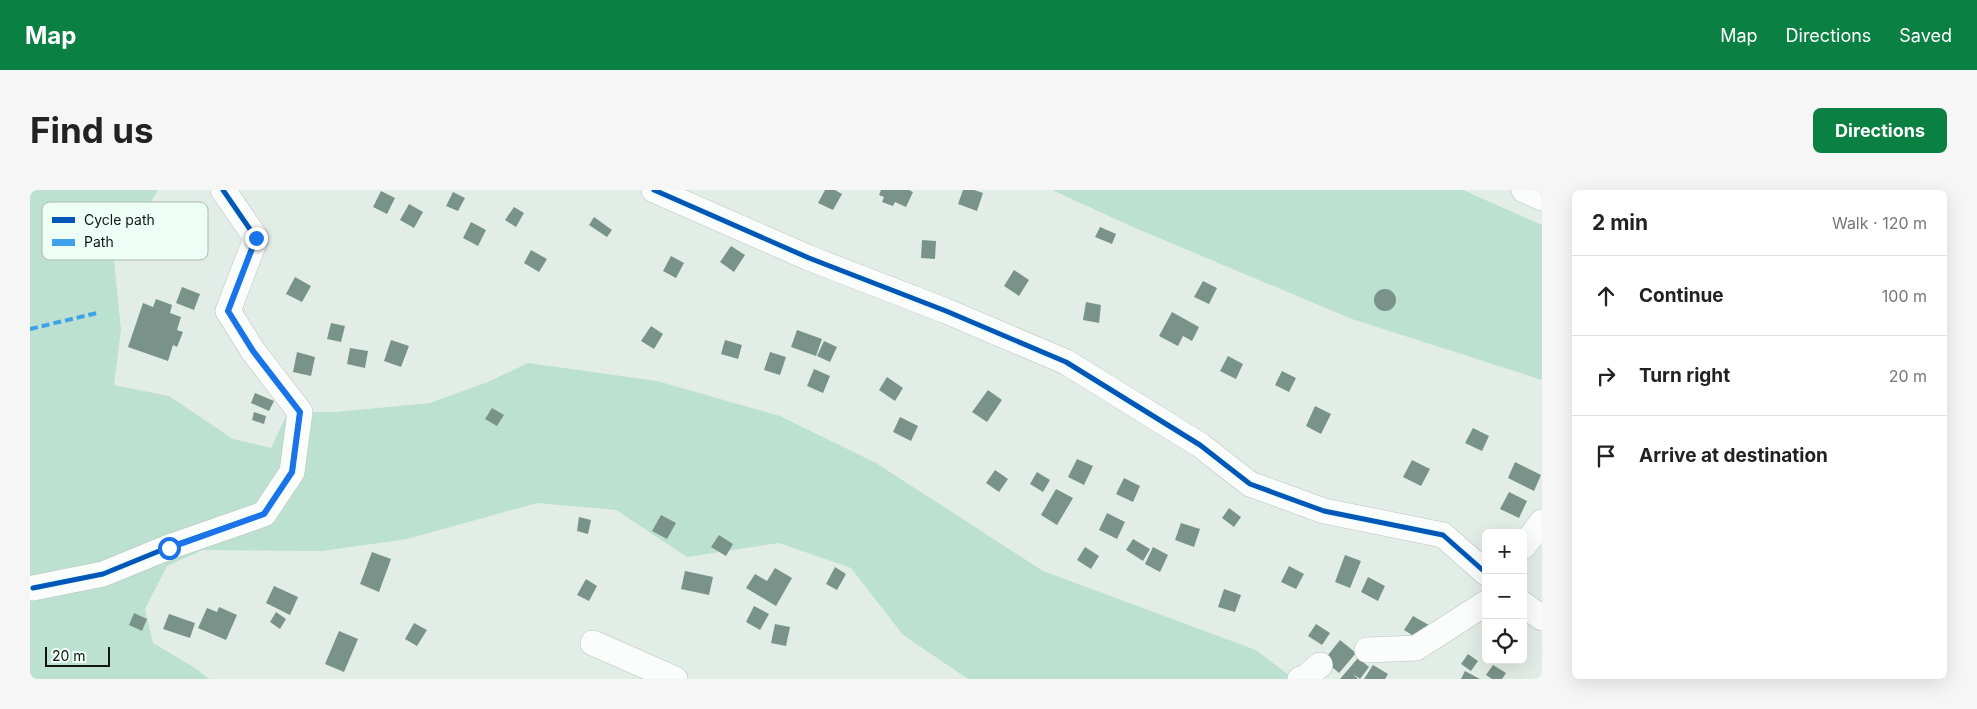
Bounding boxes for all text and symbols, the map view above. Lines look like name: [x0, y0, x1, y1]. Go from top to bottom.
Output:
text: Map: [25, 21, 76, 50]
text: Map: [1720, 25, 1758, 46]
text: Directions: [1786, 25, 1871, 46]
text: Saved: [1899, 25, 1952, 46]
button: Directions: [1813, 108, 1947, 153]
text: Find us: [30, 109, 154, 151]
legend: [42, 202, 208, 260]
text: 2 min: [1592, 210, 1648, 235]
text: Cycle path: [84, 211, 155, 228]
text: Walk · 120 m: [1832, 213, 1927, 233]
route end: [245, 227, 268, 250]
text: Path: [84, 233, 114, 250]
icon: ahead: [1592, 282, 1620, 310]
text: Continue: [1639, 284, 1724, 307]
text: 100 m: [1882, 286, 1927, 306]
icon: right: [1592, 362, 1620, 390]
text: Turn right: [1639, 364, 1730, 387]
text: 20 m: [1889, 366, 1927, 386]
icon: arrive: [1592, 442, 1620, 470]
text: Arrive at destination: [1639, 444, 1828, 467]
map controls: [1482, 529, 1527, 664]
button: +: [1482, 529, 1527, 574]
route start: [158, 537, 181, 560]
button: −: [1482, 574, 1527, 619]
button: locate: [1482, 619, 1527, 664]
scale bar: [45, 644, 110, 667]
text: 20 m: [52, 647, 86, 664]

